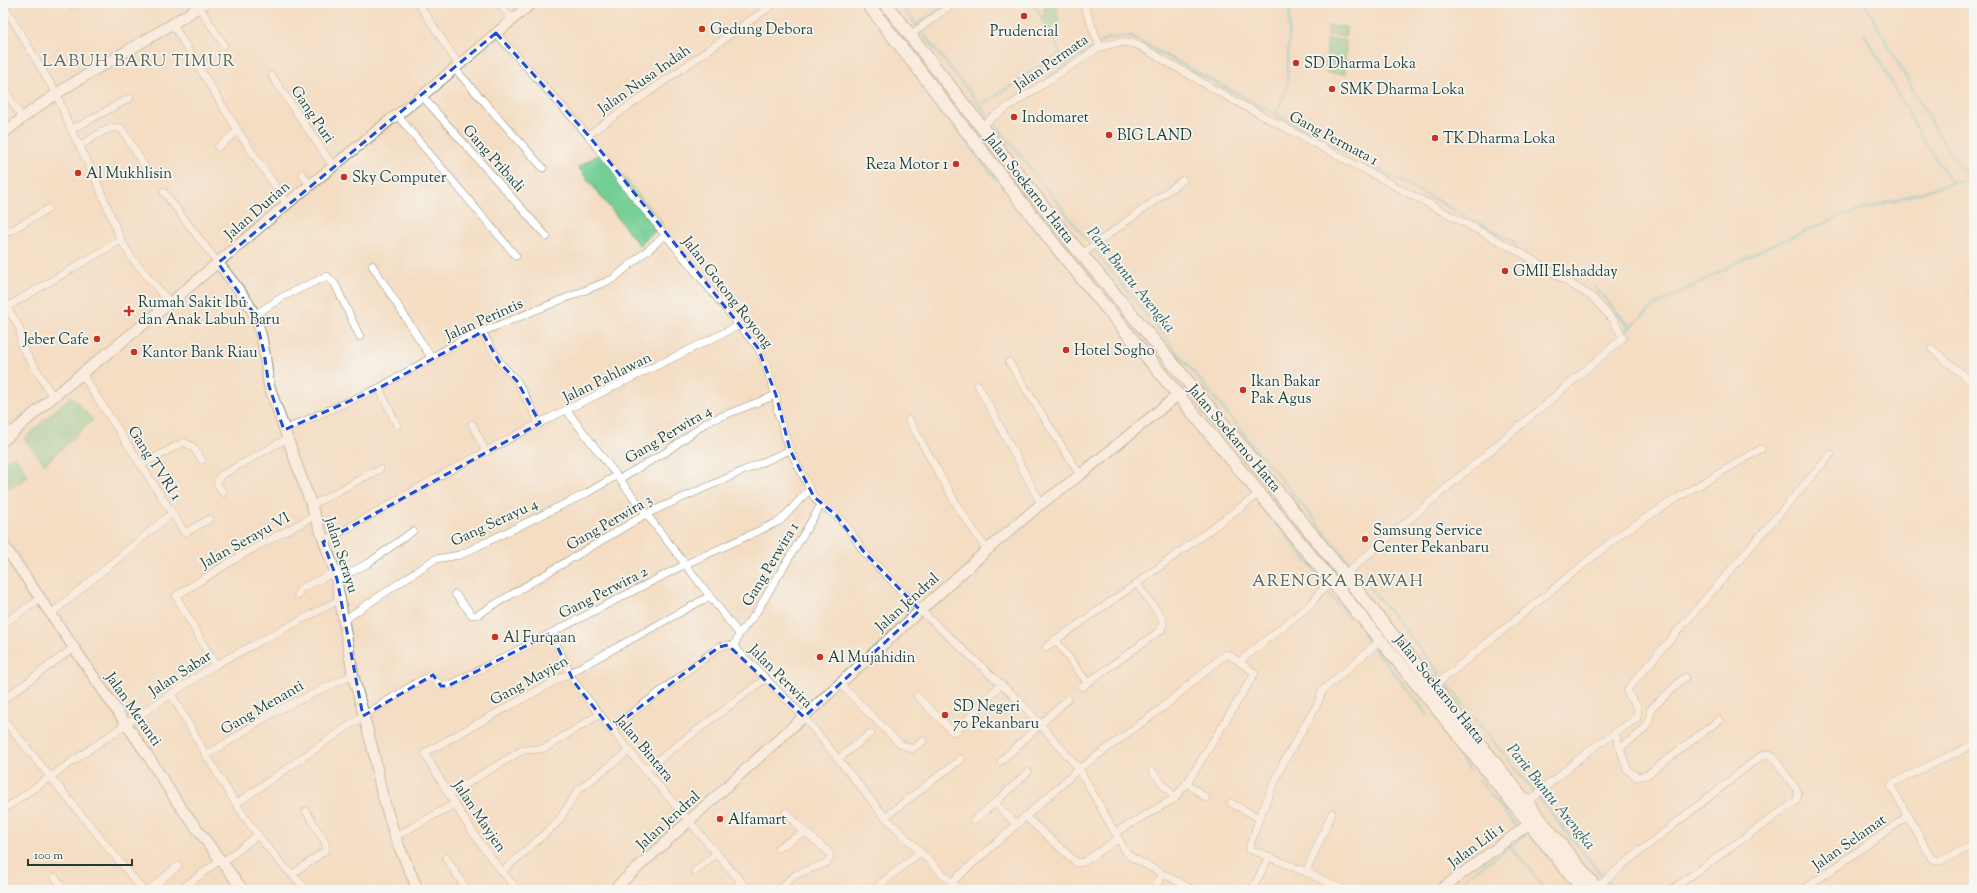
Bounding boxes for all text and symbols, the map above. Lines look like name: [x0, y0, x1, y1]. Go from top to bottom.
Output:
marker: Prudencial: [1019, 11, 1029, 21]
place label: Gedung Debora: [710, 20, 813, 41]
place label: Prudencial: [990, 22, 1058, 43]
marker: Gedung Debora: [697, 24, 707, 34]
street label: Jalan Permata: [1010, 30, 1093, 97]
street label: Jalan Nusa Indah: [593, 40, 696, 121]
district label: LABUH BARU TIMUR: [42, 50, 236, 74]
place label: SD Dharma Loka: [1304, 54, 1416, 75]
marker: SD Dharma Loka: [1291, 58, 1301, 68]
place label: SMK Dharma Loka: [1340, 80, 1464, 101]
street label: Gang Puri: [285, 82, 339, 148]
marker: SMK Dharma Loka: [1327, 84, 1337, 94]
street label: Gang Permata 1: [1285, 107, 1382, 172]
place label: Indomaret: [1022, 108, 1089, 129]
marker: Indomaret: [1009, 112, 1019, 122]
street label: Gang Pribadi: [457, 121, 529, 197]
place label: BIG LAND: [1117, 126, 1192, 147]
street label: Jalan Soekarno Hatta: [978, 129, 1079, 249]
place label: TK Dharma Loka: [1443, 129, 1555, 150]
marker: BIG LAND: [1104, 130, 1114, 140]
marker: TK Dharma Loka: [1430, 133, 1440, 143]
place label: Reza Motor 1: [866, 155, 948, 176]
marker: Reza Motor 1: [951, 159, 961, 169]
place label: Al Mukhlisin: [86, 164, 172, 185]
marker: Al Mukhlisin: [73, 168, 83, 178]
place label: Sky Computer: [352, 168, 447, 189]
marker: Sky Computer: [339, 172, 349, 182]
street label: Jalan Durian: [220, 177, 295, 246]
water label: Parit Buntu Arengka: [1080, 223, 1180, 339]
street label: Jalan Gotong Royong: [676, 232, 777, 353]
place label: GMII Elshadday: [1513, 262, 1618, 283]
marker: GMII Elshadday: [1500, 266, 1510, 276]
place label: Rumah Sakit Ibu dan Anak Labuh Baru: [138, 293, 280, 331]
street label: Jalan Perintis: [441, 294, 527, 347]
marker: Rumah Sakit Ibu dan Anak Labuh Baru: [123, 305, 135, 317]
place label: Jeber Cafe: [22, 330, 89, 351]
marker: Jeber Cafe: [92, 334, 102, 344]
place label: Hotel Sogho: [1074, 341, 1155, 362]
place label: Kantor Bank Riau: [142, 343, 258, 364]
marker: Hotel Sogho: [1061, 345, 1071, 355]
marker: Kantor Bank Riau: [129, 347, 139, 357]
street label: Jalan Pahlawan: [559, 348, 656, 409]
place label: Ikan Bakar Pak Agus: [1251, 372, 1321, 410]
street label: Jalan Soekarno Hatta: [1182, 380, 1285, 497]
marker: Ikan Bakar Pak Agus: [1238, 385, 1248, 395]
street label: Gang Perwira 4: [622, 401, 716, 469]
street label: Gang TVRI 1: [122, 422, 186, 505]
street label: Gang Perwira 3: [563, 490, 657, 556]
street label: Gang Serayu 4: [448, 494, 542, 553]
street label: Jalan Serayu VI: [196, 508, 294, 575]
street label: Jalan Serayu: [318, 514, 363, 597]
street label: Gang Perwira 1: [738, 519, 805, 611]
place label: Samsung Service Center Pekanbaru: [1373, 521, 1489, 559]
marker: Samsung Service Center Pekanbaru: [1360, 534, 1370, 544]
street label: Gang Perwira 2: [556, 562, 652, 625]
street label: Jalan Jendral: [871, 569, 945, 638]
district label: ARENGKA BAWAH: [1252, 570, 1424, 594]
place label: Al Furqaan: [503, 628, 576, 649]
street label: Jalan Soekarno Hatta: [1388, 630, 1489, 749]
marker: Al Furqaan: [490, 632, 500, 642]
street label: Jalan Perwira: [743, 640, 817, 714]
street label: Jalan Sabar: [145, 646, 216, 703]
place label: Al Mujahidin: [828, 648, 916, 669]
street label: Gang Mayjen: [487, 651, 573, 711]
marker: Al Mujahidin: [815, 652, 825, 662]
street label: Jalan Meranti: [99, 668, 166, 751]
street label: Gang Menanti: [217, 676, 308, 741]
place label: SD Negeri 70 Pekanbaru: [953, 697, 1039, 735]
street label: Jalan Bintara: [609, 710, 678, 787]
marker: SD Negeri 70 Pekanbaru: [940, 710, 950, 720]
water label: Parit Buntu Arengka: [1500, 740, 1600, 856]
street label: Jalan Mayjen: [446, 776, 511, 857]
street label: Jalan Jendral: [632, 787, 706, 856]
place label: Alfamart: [728, 810, 786, 831]
street label: Jalan Selamat: [1808, 810, 1891, 877]
marker: Alfamart: [715, 814, 725, 824]
street label: Jalan Lili 1: [1444, 819, 1509, 874]
scale bar: [28, 841, 132, 867]
text: 100 m: [34, 847, 63, 865]

